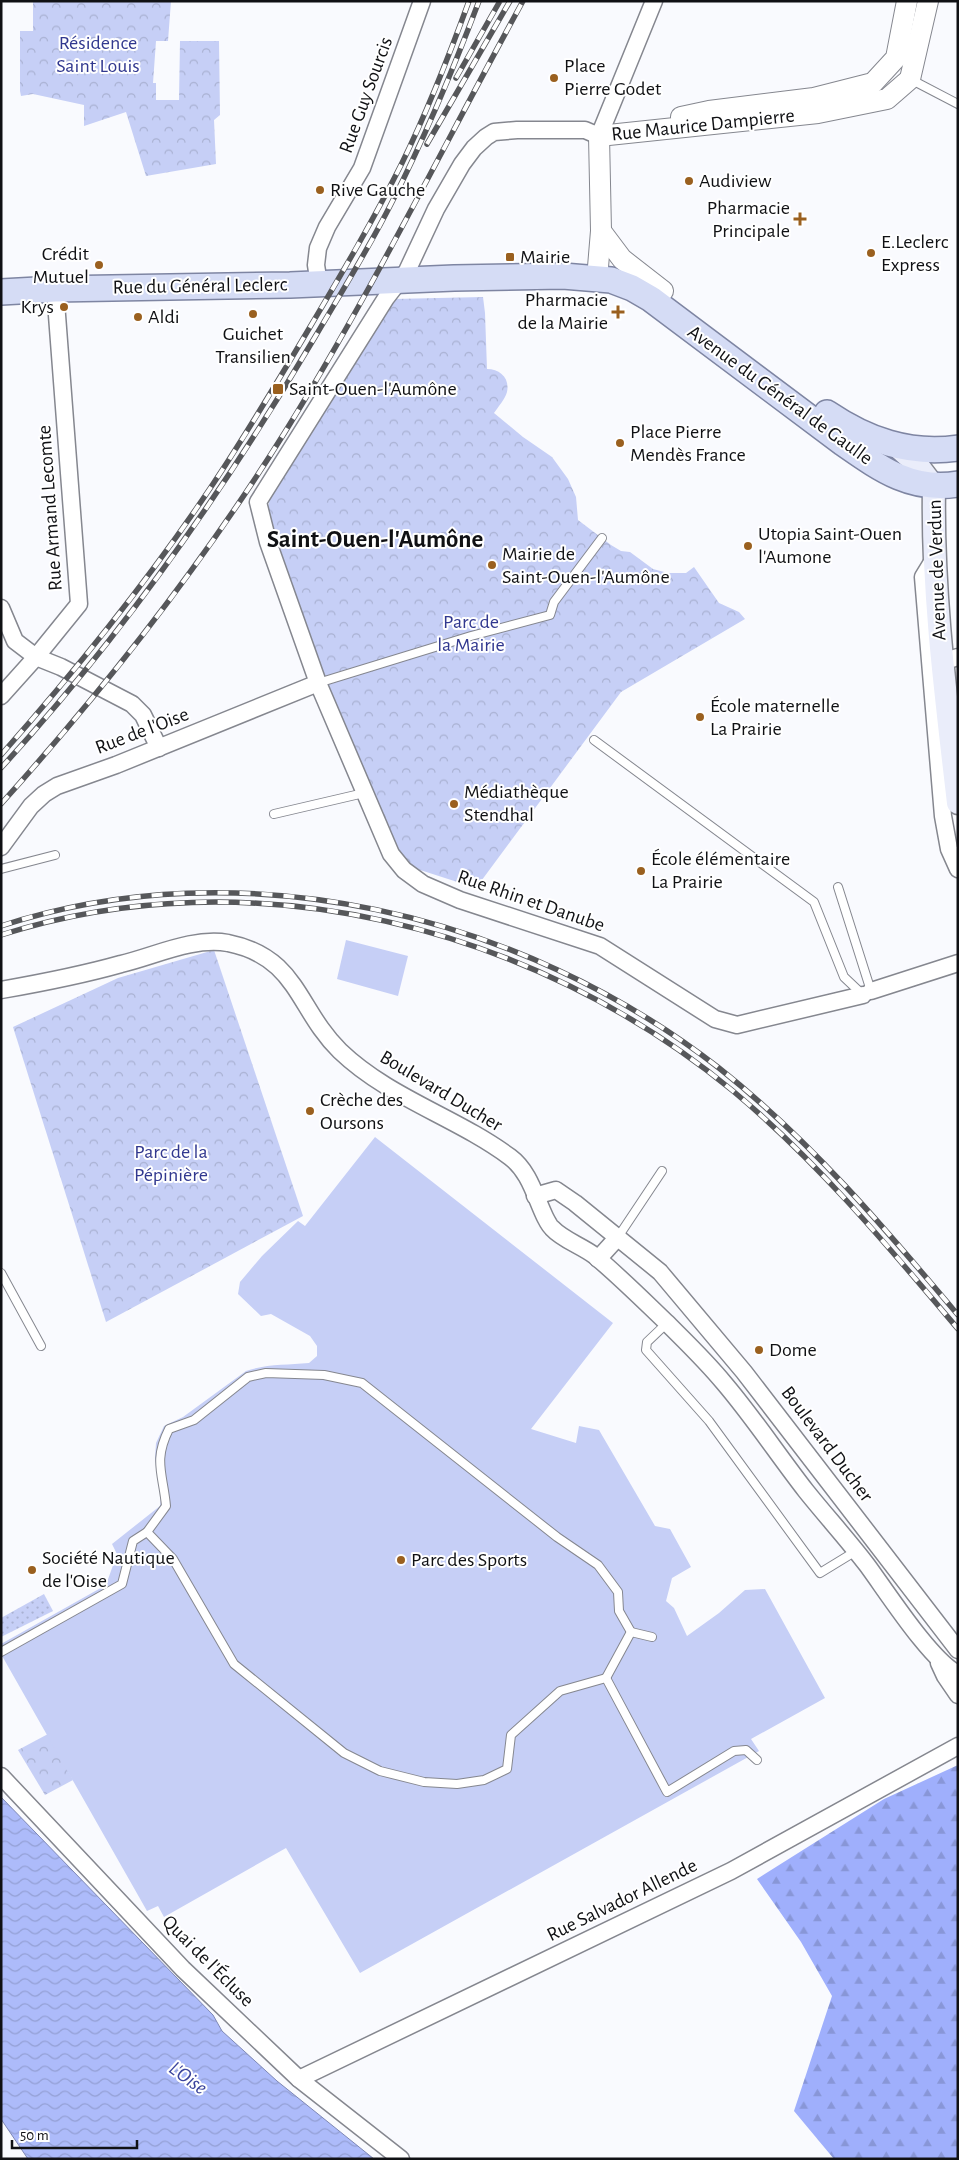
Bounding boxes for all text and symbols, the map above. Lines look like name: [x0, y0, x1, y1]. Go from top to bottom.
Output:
park label: Résidence Saint Louis: [56, 33, 140, 76]
street label: Rue Guy Sourcis: [336, 34, 396, 156]
place label: Place Pierre Godet: [564, 56, 662, 99]
marker: Place Pierre Godet: [548, 72, 560, 84]
street label: Rue Maurice Dampierre: [610, 105, 796, 145]
place label: Audiview: [699, 171, 772, 191]
marker: Audiview: [683, 175, 695, 187]
place label: Rive Gauche: [330, 180, 425, 200]
marker: Rive Gauche: [314, 184, 326, 196]
place label: Pharmacie Principale: [707, 198, 790, 241]
marker: Pharmacie Principale: [794, 213, 806, 225]
place label: E.Leclerc Express: [881, 232, 949, 275]
place label: Crédit Mutuel: [33, 244, 90, 287]
place label: Mairie: [520, 247, 570, 267]
marker: E.Leclerc Express: [865, 247, 877, 259]
marker: Mairie: [504, 251, 516, 263]
marker: Crédit Mutuel: [93, 259, 105, 271]
street label: Rue du Général Leclerc: [113, 274, 288, 298]
place label: Pharmacie de la Mairie: [517, 290, 608, 333]
place label: Krys: [21, 297, 54, 317]
marker: Krys: [58, 301, 70, 313]
marker: Pharmacie de la Mairie: [612, 306, 624, 318]
place label: Aldi: [148, 307, 180, 327]
marker: Guichet Transilien: [247, 308, 259, 320]
marker: Aldi: [132, 311, 144, 323]
street label: Avenue du Général de Gaulle: [684, 321, 876, 469]
place label: Guichet Transilien: [215, 324, 291, 367]
place label: Saint-Ouen-l'Aumône: [289, 379, 457, 399]
marker: Saint-Ouen-l'Aumône: [271, 382, 285, 396]
place label: Place Pierre Mendès France: [630, 422, 746, 465]
street label: Rue Armand Lecomte: [34, 424, 66, 592]
marker: Place Pierre Mendès France: [614, 437, 626, 449]
street label: Avenue de Verdun: [925, 499, 949, 641]
place label: Utopia Saint-Ouen l'Aumone: [758, 524, 902, 567]
district label: Saint-Ouen-l'Aumône: [267, 527, 484, 552]
marker: Utopia Saint-Ouen l'Aumone: [742, 540, 754, 552]
place label: Mairie de Saint-Ouen-l'Aumône: [502, 544, 670, 587]
marker: Mairie de Saint-Ouen-l'Aumône: [486, 559, 498, 571]
park label: Parc de la Mairie: [437, 612, 505, 655]
place label: École maternelle La Prairie: [710, 695, 840, 739]
street label: Rue de l'Oise: [92, 704, 192, 758]
marker: École maternelle La Prairie: [694, 711, 706, 723]
place label: Médiathèque Stendhal: [464, 782, 569, 825]
marker: Médiathèque Stendhal: [448, 798, 460, 810]
place label: École élémentaire La Prairie: [651, 848, 790, 892]
marker: École élémentaire La Prairie: [635, 865, 647, 877]
street label: Rue Rhin et Danube: [455, 866, 607, 936]
street label: Boulevard Ducher: [376, 1047, 506, 1136]
place label: Crèche des Oursons: [320, 1090, 403, 1133]
marker: Crèche des Oursons: [304, 1105, 316, 1117]
park label: Parc de la Pépinière: [134, 1142, 208, 1185]
place label: Dome: [769, 1340, 817, 1360]
marker: Dome: [753, 1344, 765, 1356]
street label: Boulevard Ducher: [777, 1383, 877, 1506]
place label: Société Nautique de l'Oise: [42, 1548, 175, 1591]
place label: Parc des Sports: [411, 1550, 527, 1570]
marker: Parc des Sports: [395, 1554, 407, 1566]
marker: Société Nautique de l'Oise: [26, 1564, 38, 1576]
street label: Rue Salvador Allende: [544, 1855, 700, 1945]
street label: Quai de l'Écluse: [158, 1911, 258, 2011]
water label: L'Oise: [165, 2057, 211, 2099]
scale bar: [12, 2118, 138, 2150]
text: 50 m: [20, 2128, 49, 2143]

